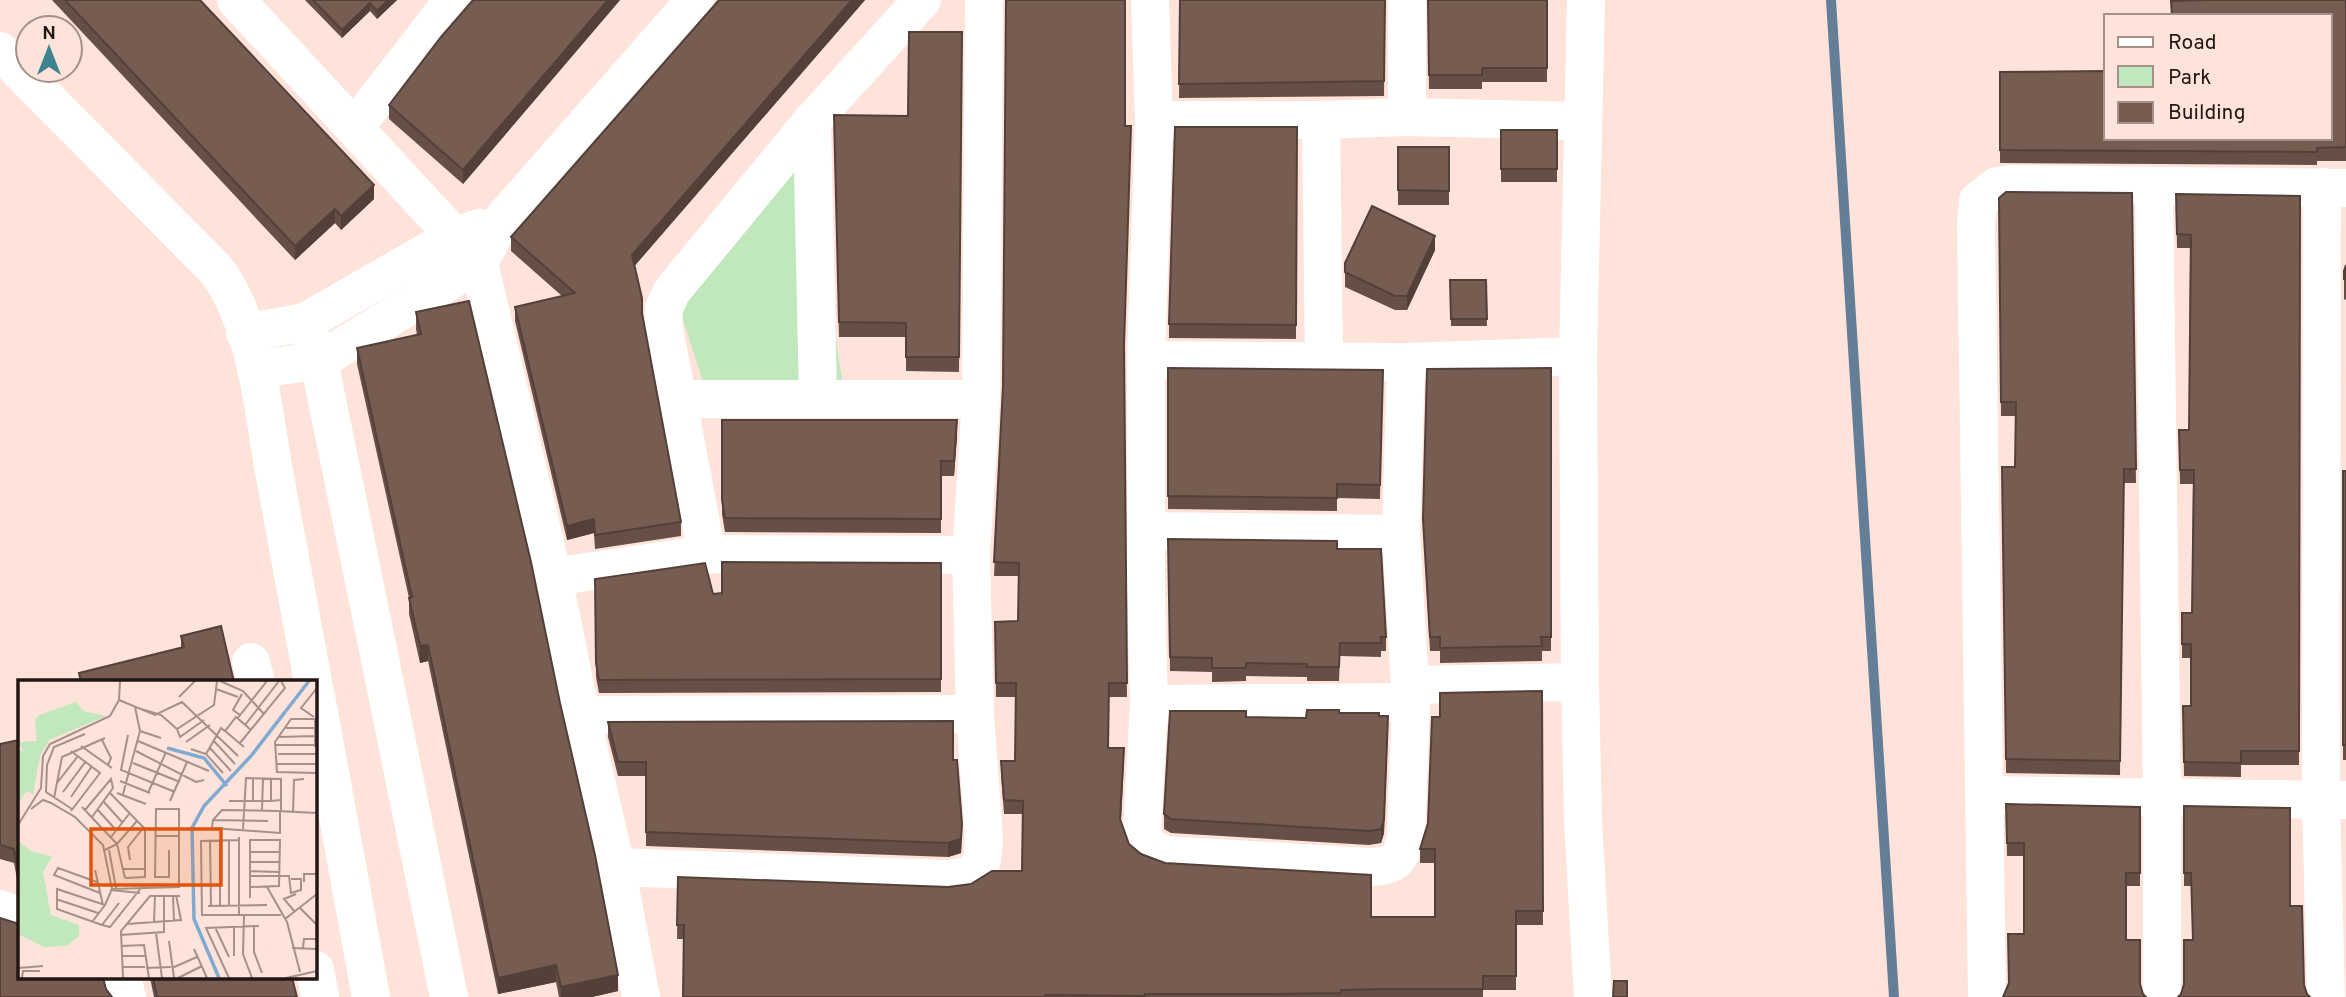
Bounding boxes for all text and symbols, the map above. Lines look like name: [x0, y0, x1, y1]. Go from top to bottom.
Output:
north arrow: [14, 14, 84, 84]
legend: [2104, 14, 2332, 140]
text: N: [42, 22, 56, 46]
text: Road: [2168, 30, 2217, 57]
text: Park: [2168, 65, 2211, 92]
text: Building: [2168, 100, 2246, 127]
inset map: [18, 680, 317, 979]

